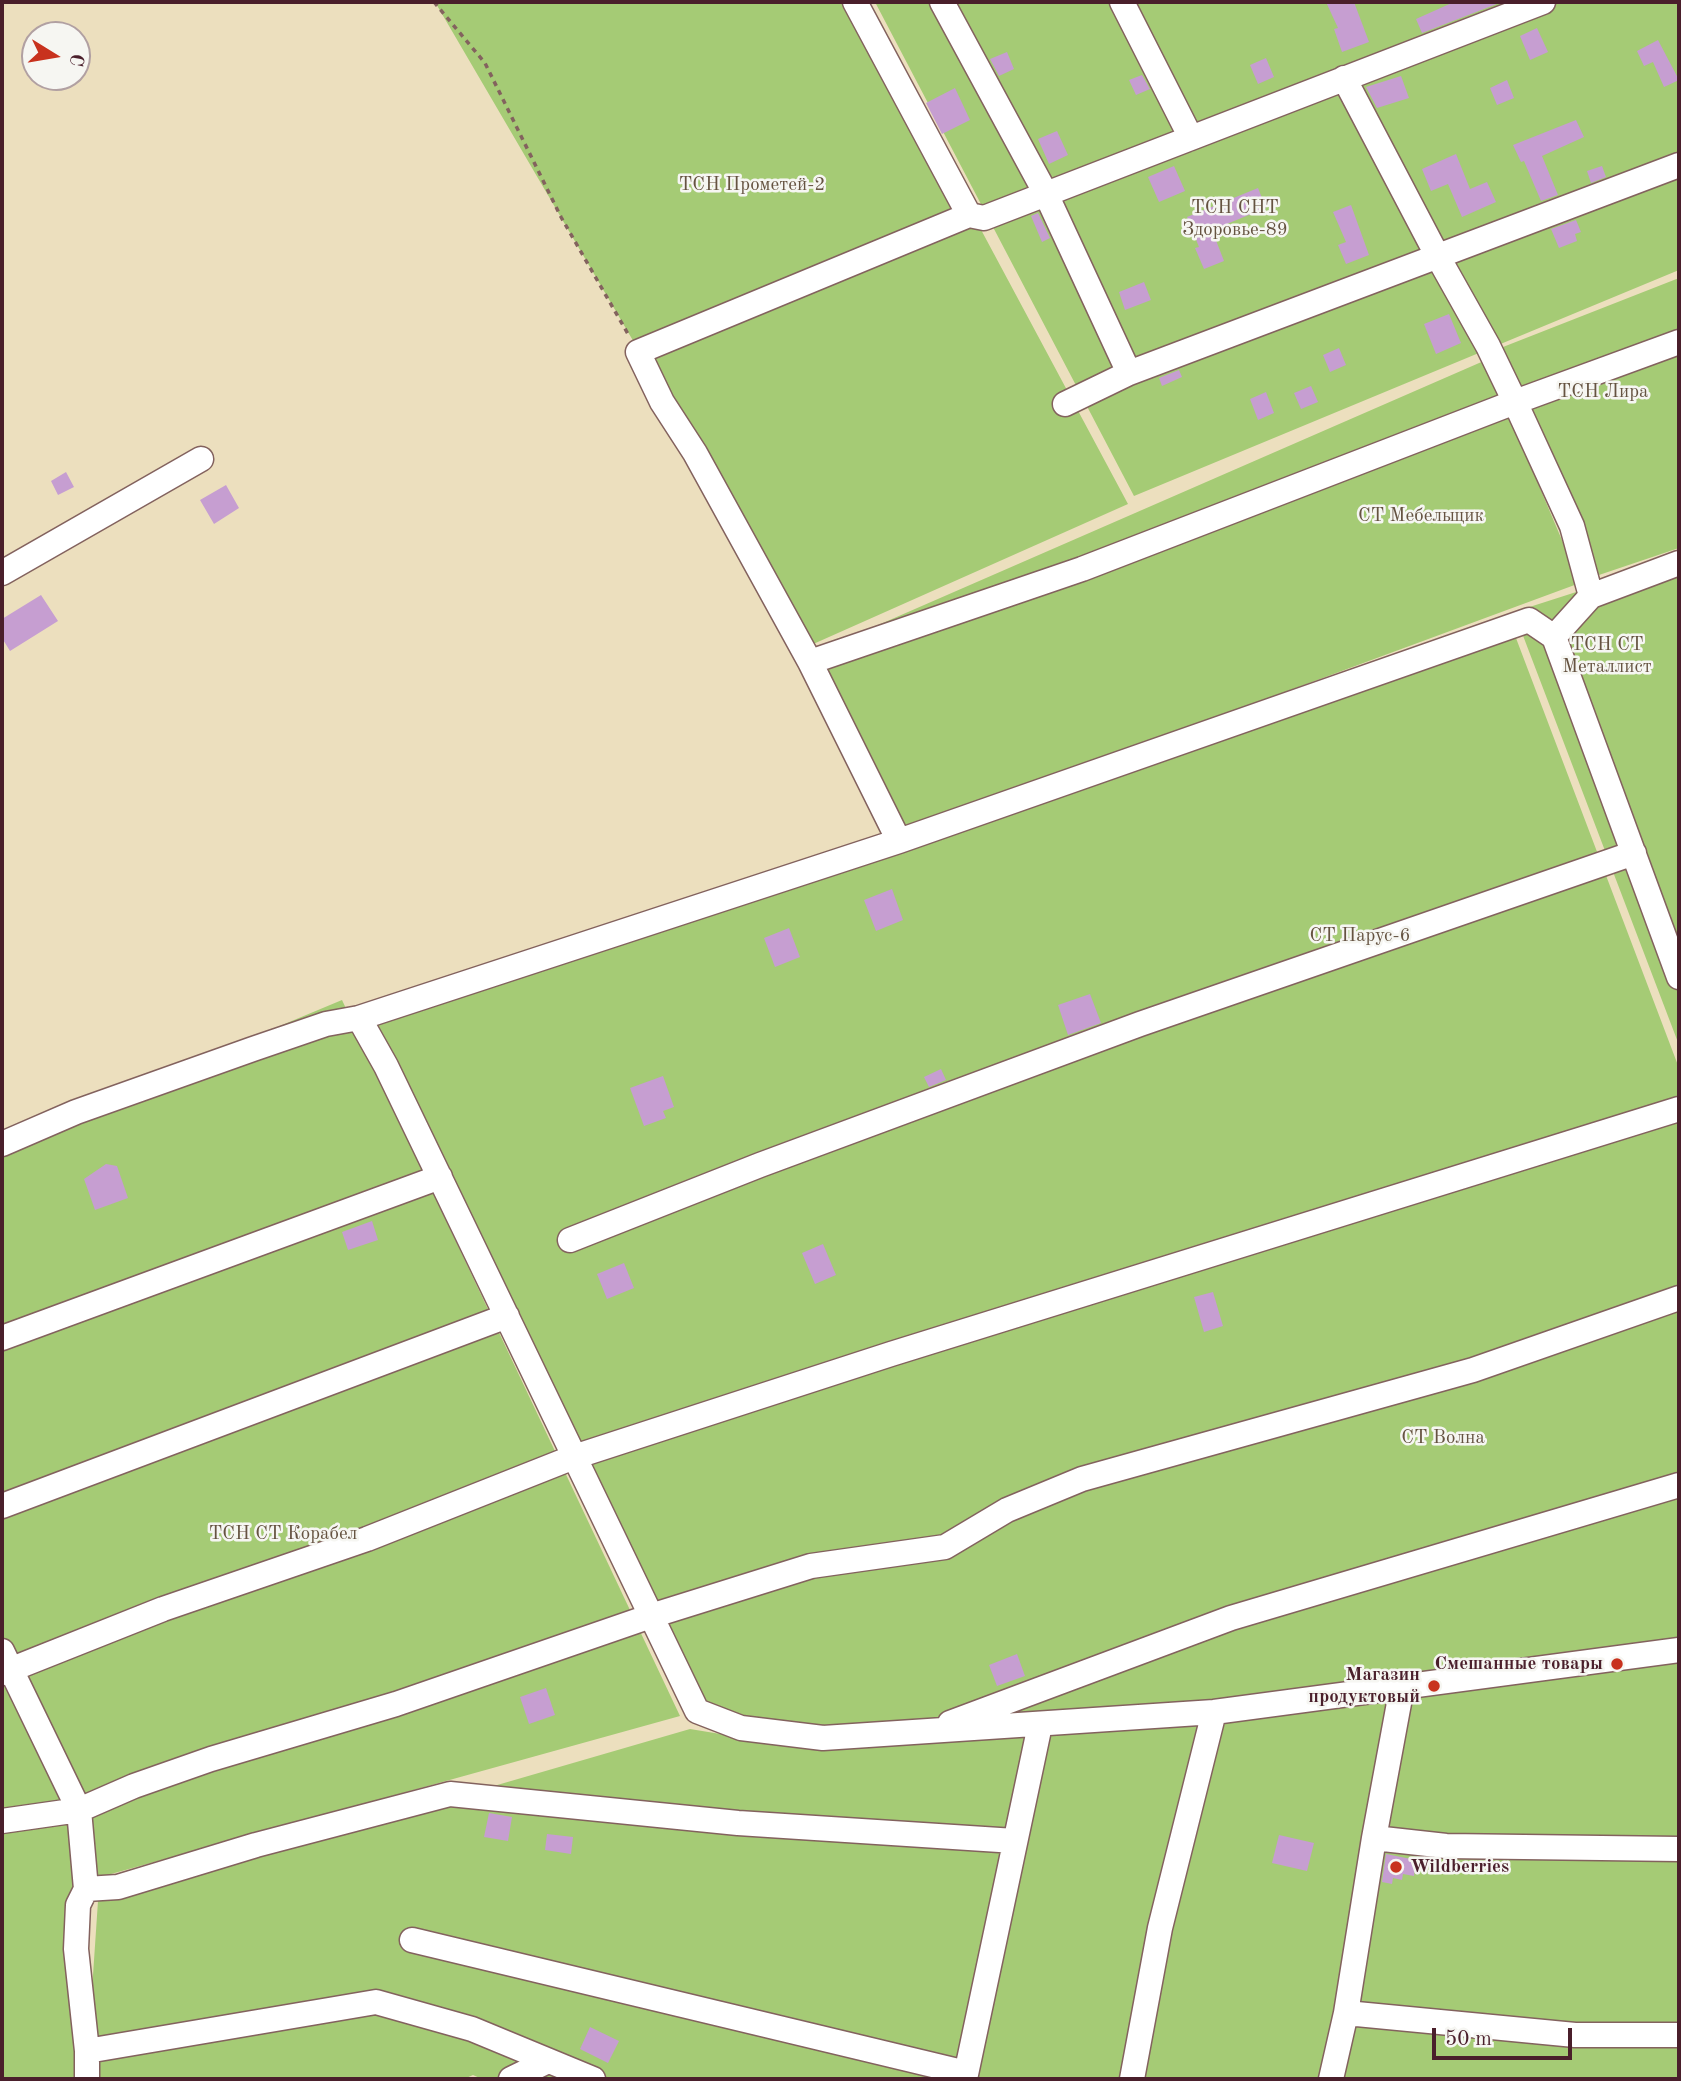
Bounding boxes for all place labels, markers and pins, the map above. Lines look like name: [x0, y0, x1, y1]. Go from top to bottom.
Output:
place label: Смешанные товары: [1434, 1653, 1603, 1675]
marker: Смешанные товары: [1609, 1656, 1625, 1672]
place label: Магазин продуктовый: [1308, 1664, 1420, 1708]
marker: Магазин продуктовый: [1426, 1678, 1442, 1694]
place label: Wildberries: [1410, 1856, 1509, 1878]
marker: Wildberries: [1388, 1859, 1404, 1875]

